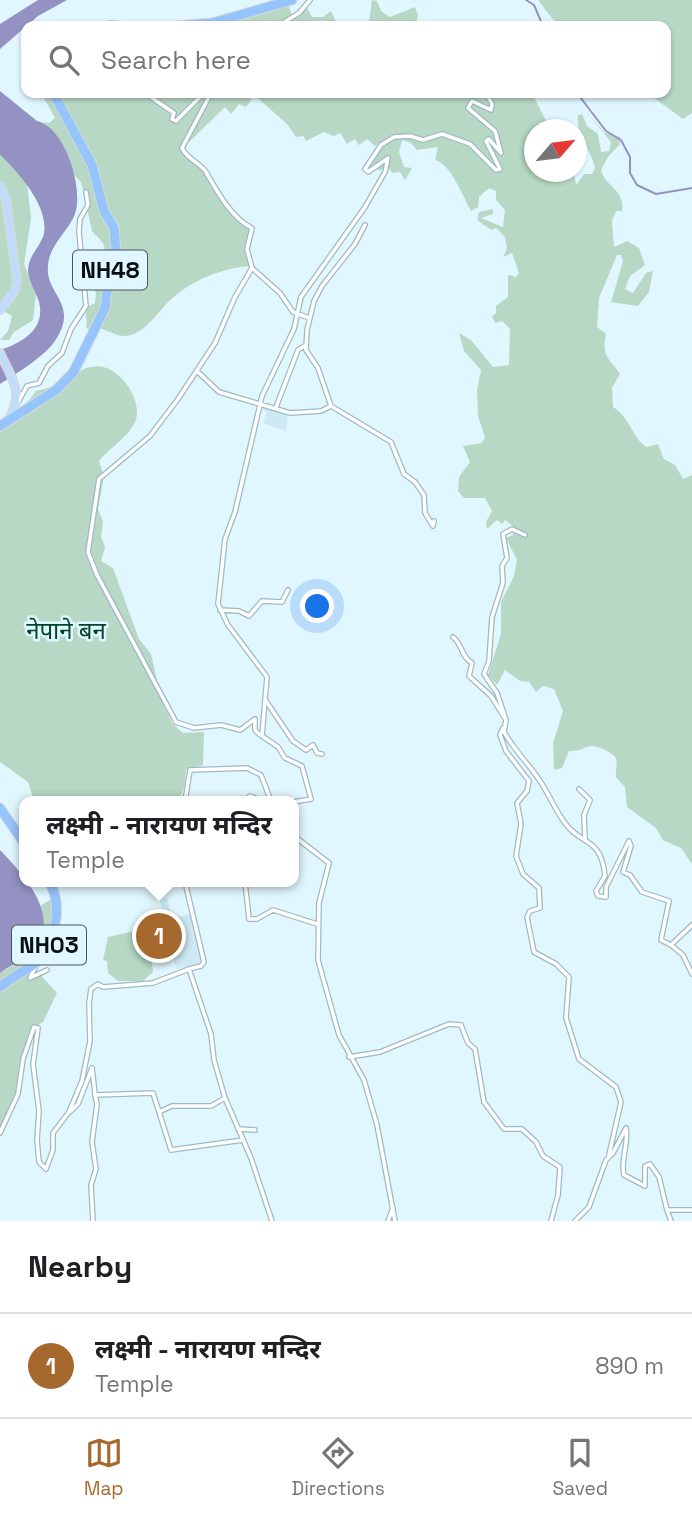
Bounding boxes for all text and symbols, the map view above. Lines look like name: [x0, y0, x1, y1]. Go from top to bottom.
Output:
search box: [21, 21, 671, 98]
icon: search: [45, 41, 83, 79]
text: Search here: [101, 43, 251, 77]
north arrow: [524, 119, 587, 182]
road number: NH48: [73, 250, 147, 290]
your location: [300, 589, 334, 623]
park label: नेपाने बन: [26, 615, 107, 646]
popup: [19, 796, 299, 887]
text: लक्ष्मी - नारायण मन्दिर: [46, 808, 272, 842]
text: Temple: [46, 845, 125, 875]
pin: 1: [136, 910, 182, 962]
road number: NH03: [12, 926, 86, 964]
text: Nearby: [28, 1247, 132, 1286]
text: लक्ष्मी - नारायण मन्दिर: [95, 1332, 321, 1366]
text: 1: [46, 1351, 56, 1381]
text: 890 m: [595, 1351, 664, 1381]
text: Temple: [95, 1369, 174, 1399]
tab: Map: [84, 1434, 124, 1501]
tab: Directions: [292, 1434, 385, 1501]
tab: Saved: [553, 1434, 608, 1501]

